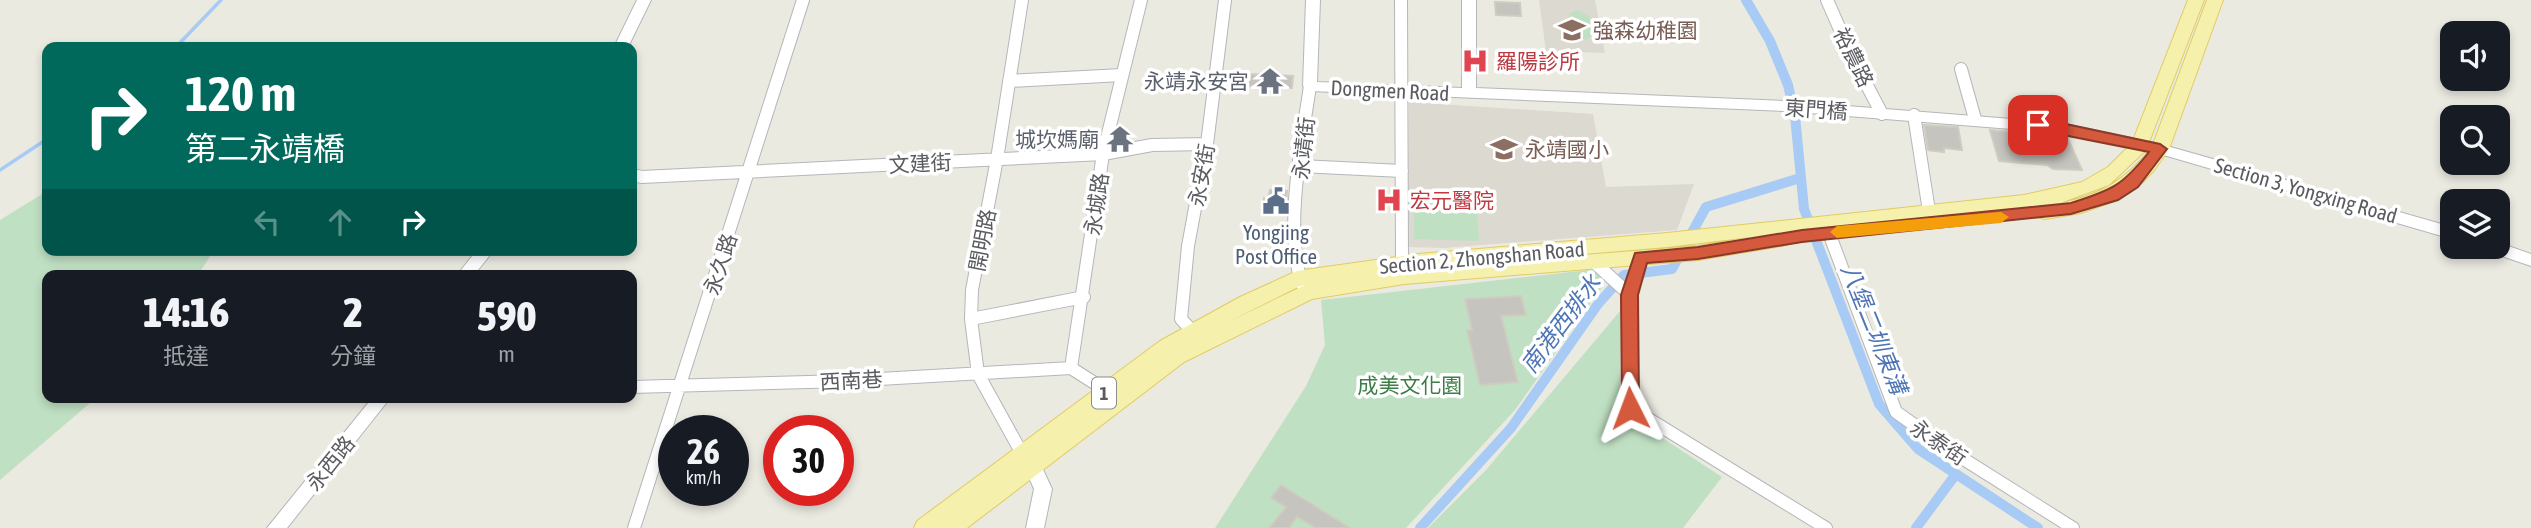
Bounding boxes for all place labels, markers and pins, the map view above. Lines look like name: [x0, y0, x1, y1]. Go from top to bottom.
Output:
school or university icon: 強森幼稚園: [1557, 15, 1587, 45]
place label: 強森幼稚園: [1593, 18, 1698, 42]
hospital icon: 羅陽診所: [1460, 46, 1490, 76]
place label: 羅陽診所: [1496, 49, 1580, 73]
temple icon: 永靖永安宮: [1255, 66, 1285, 96]
place label: 永靖永安宮: [1144, 69, 1249, 93]
pin: [2008, 95, 2068, 155]
temple icon: 城坎媽廟: [1105, 124, 1135, 154]
place label: 城坎媽廟: [1015, 127, 1099, 151]
school or university icon: 永靖國小: [1489, 134, 1519, 164]
place label: 永靖國小: [1525, 137, 1609, 161]
hospital icon: 宏元醫院: [1374, 185, 1404, 215]
public building icon: Yongjing Post Office: [1261, 186, 1291, 216]
place label: 宏元醫院: [1410, 188, 1494, 212]
place label: Yongjing Post Office: [1235, 220, 1317, 268]

